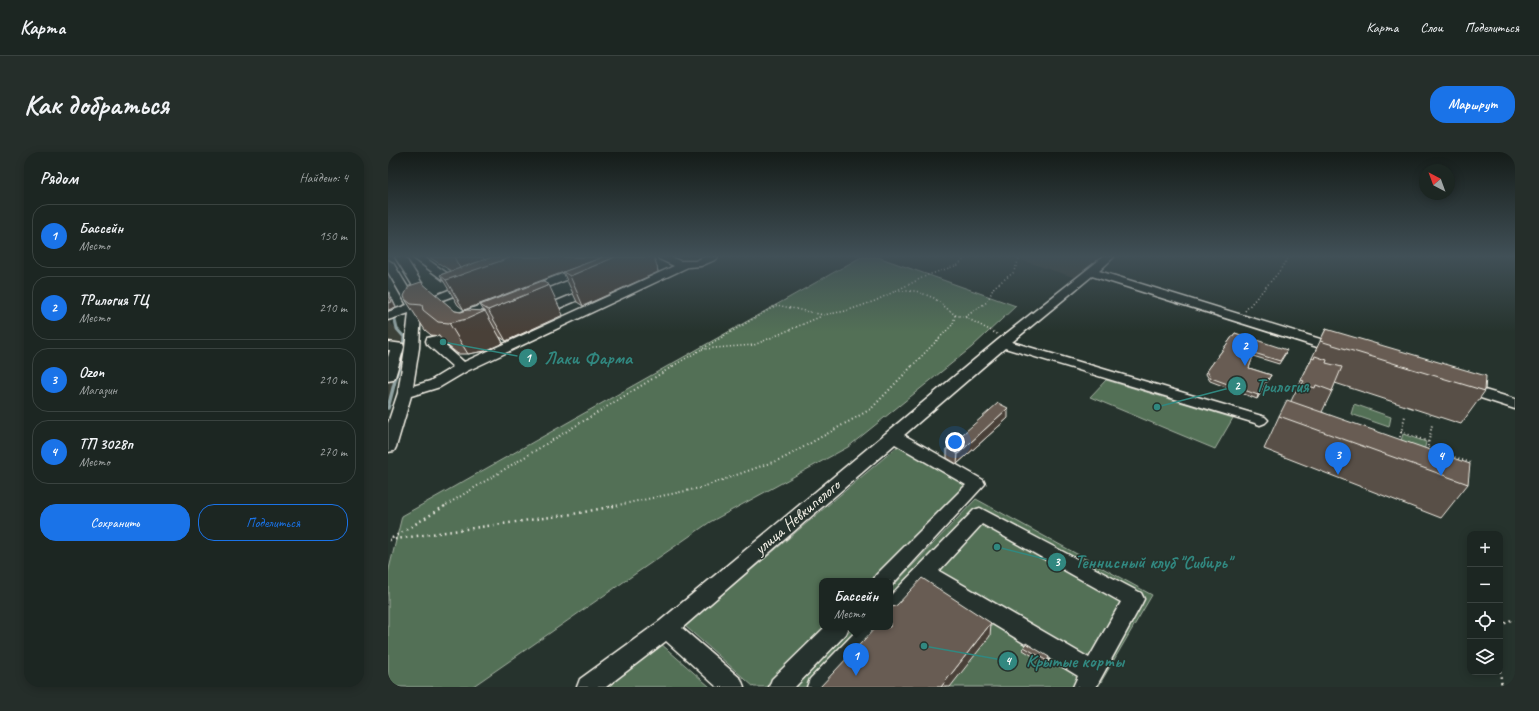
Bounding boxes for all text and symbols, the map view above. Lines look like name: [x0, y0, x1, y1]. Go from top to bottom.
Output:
text: Карта: [20, 16, 65, 40]
text: Карта: [1366, 19, 1398, 36]
text: Слои: [1420, 19, 1443, 36]
text: Поделиться: [1465, 19, 1519, 36]
button: Маршрут: [1430, 86, 1515, 123]
text: Как добраться: [24, 87, 169, 122]
north arrow: [1419, 164, 1455, 200]
text: Рядом: [40, 168, 78, 189]
text: Найдено: 4: [300, 170, 348, 186]
text: Бассейн: [79, 219, 123, 238]
text: 1: [51, 228, 57, 244]
text: 150 m: [319, 228, 347, 244]
text: Место: [79, 238, 110, 254]
text: ТРилогия ТЦ: [79, 291, 149, 310]
text: 2: [51, 300, 57, 316]
text: 210 m: [319, 300, 347, 316]
text: Место: [79, 310, 110, 326]
pin: 2: [1232, 333, 1258, 366]
callout: Лаки Фарма: [518, 343, 639, 373]
text: Лаки Фарма: [544, 347, 634, 369]
text: 1: [525, 350, 532, 366]
text: Ozon: [79, 363, 104, 382]
callout: Трилогия: [1227, 371, 1316, 401]
text: 3: [51, 372, 57, 388]
text: 210 m: [319, 372, 347, 388]
text: Трилогия: [1255, 375, 1310, 397]
text: 2: [1234, 378, 1241, 394]
text: Магазин: [79, 382, 117, 398]
your location: [945, 432, 965, 452]
text: ТП 3028п: [79, 435, 133, 454]
pin: 3: [1325, 442, 1351, 475]
pin: 4: [1428, 443, 1454, 476]
text: 4: [51, 444, 57, 460]
text: 270 m: [319, 444, 347, 460]
text: Место: [79, 454, 110, 470]
street label: улица Невкипелого: [749, 474, 846, 560]
button: Сохранить: [40, 504, 190, 541]
button: Поделиться: [198, 504, 348, 541]
map controls: [1467, 531, 1503, 675]
button: +: [1467, 531, 1503, 567]
callout: Теннисный клуб "Сибирь": [1047, 547, 1240, 577]
text: Теннисный клуб "Сибирь": [1075, 551, 1235, 573]
text: 3: [1054, 554, 1061, 570]
button: −: [1467, 567, 1503, 603]
popup: [819, 578, 893, 630]
text: Бассейн: [834, 587, 878, 606]
button: locate: [1467, 603, 1503, 639]
text: Место: [834, 606, 865, 622]
button: layers: [1467, 639, 1503, 675]
pin: 1: [843, 643, 869, 676]
callout: Крытые корты: [998, 646, 1131, 676]
text: Крытые корты: [1026, 650, 1126, 672]
text: 4: [1005, 653, 1012, 669]

